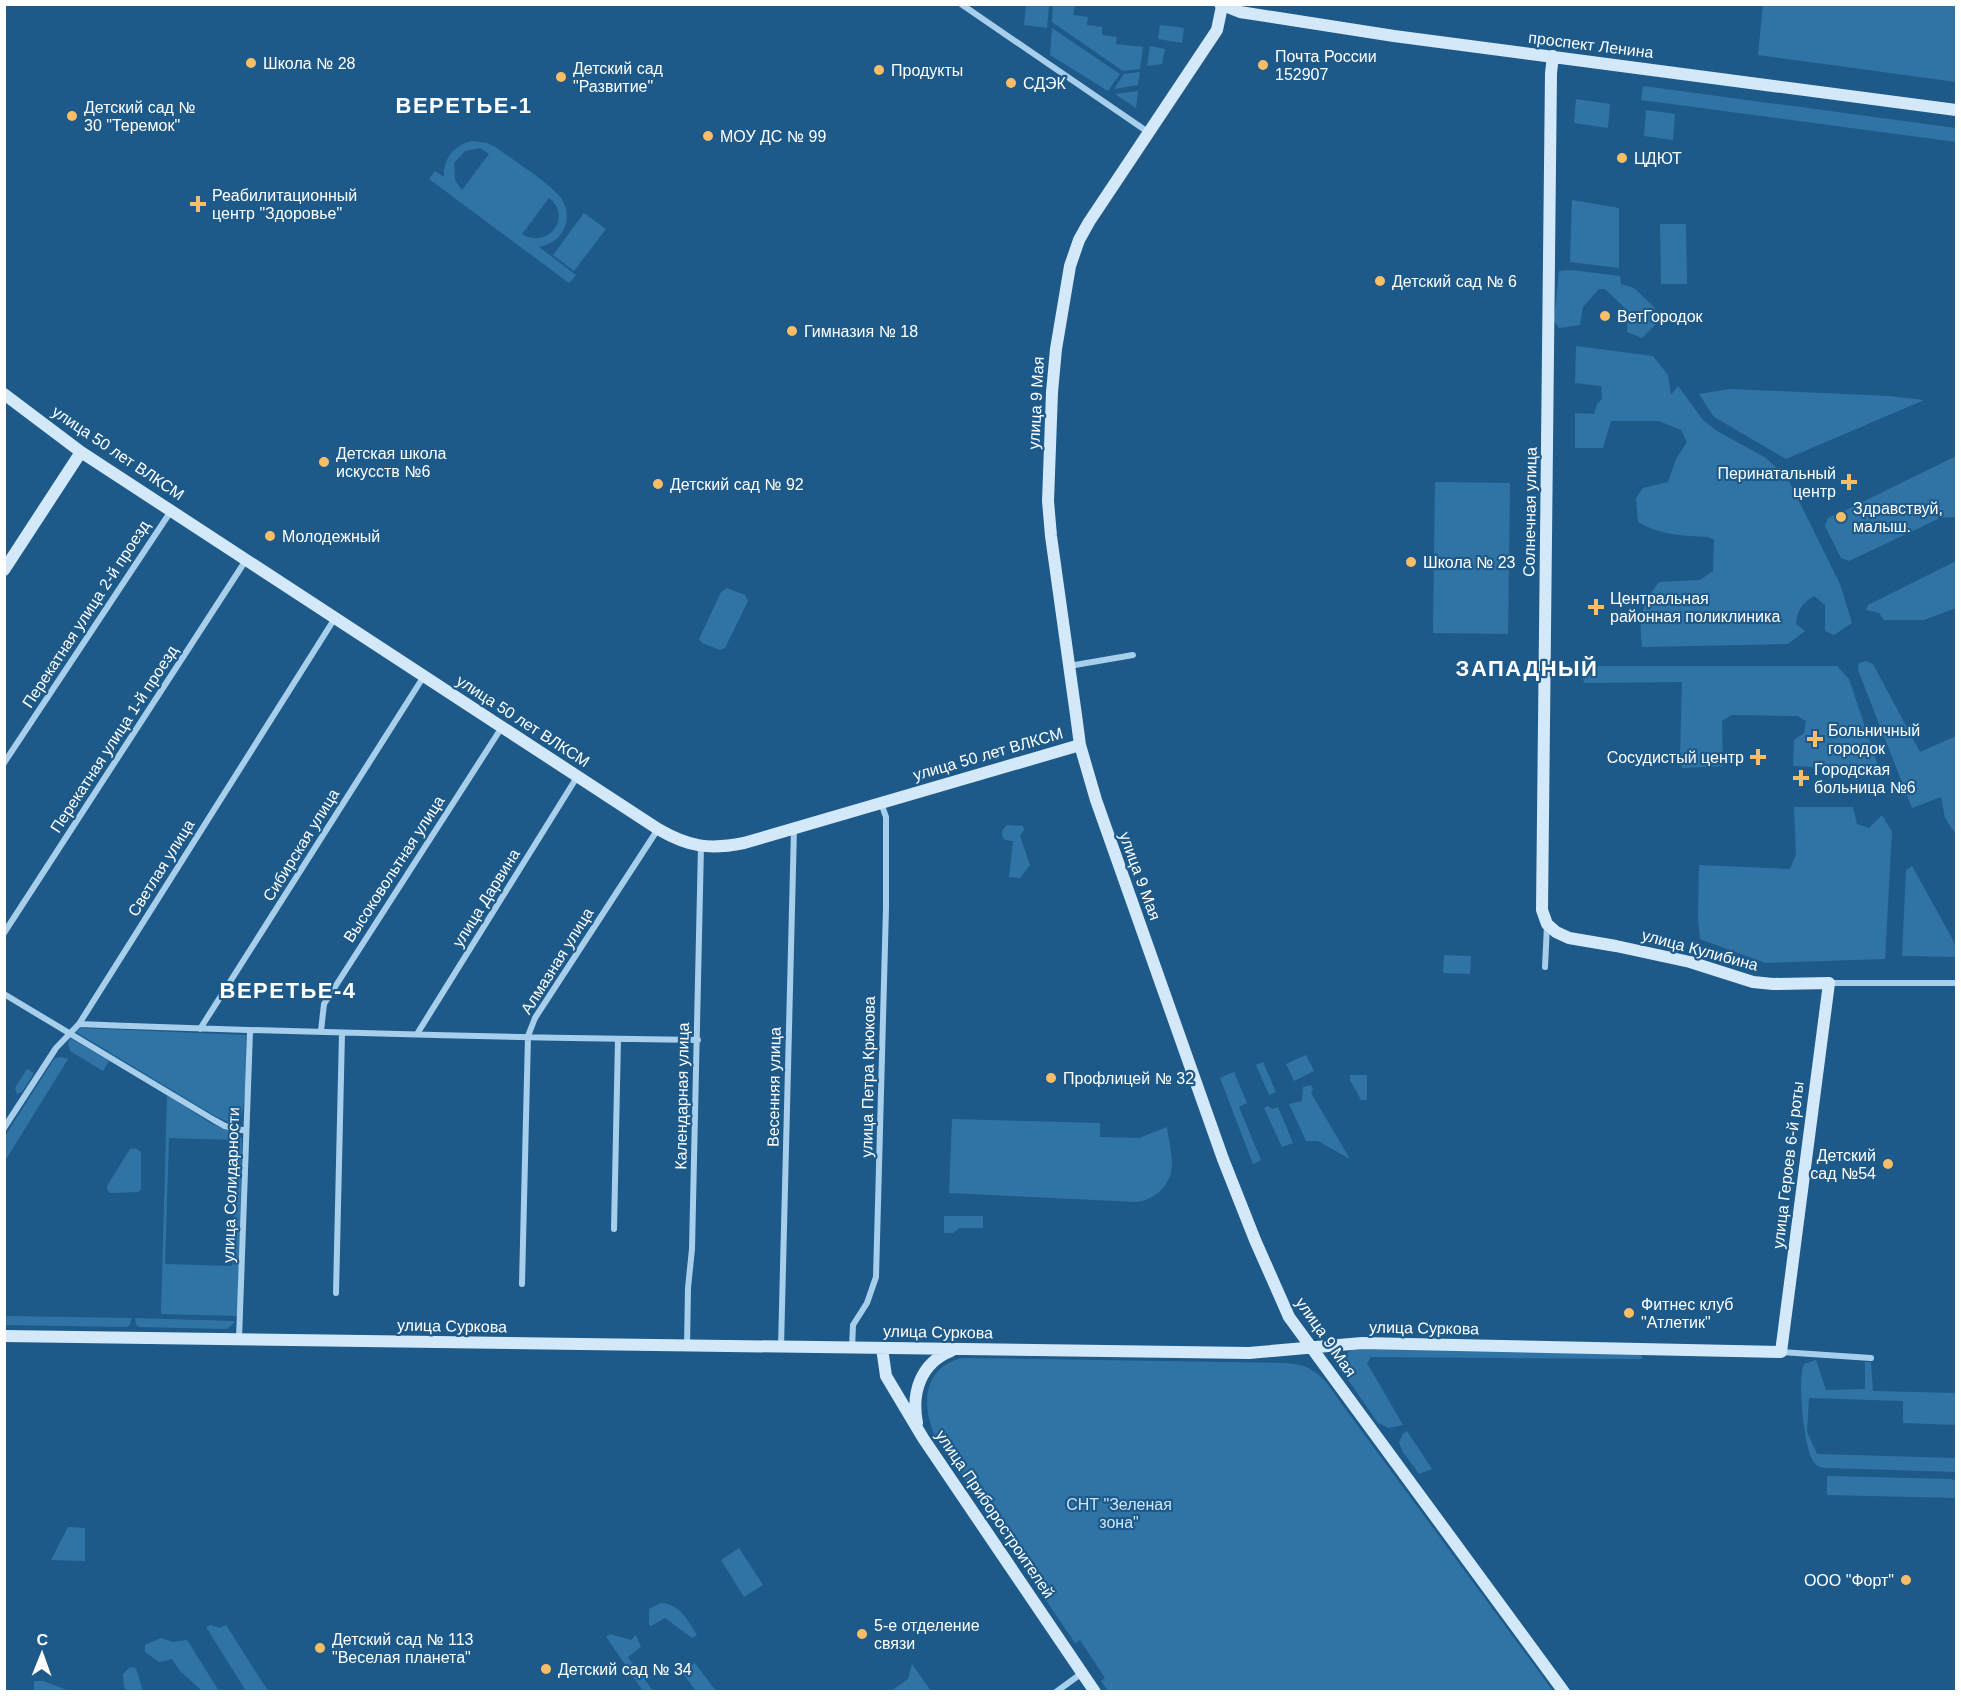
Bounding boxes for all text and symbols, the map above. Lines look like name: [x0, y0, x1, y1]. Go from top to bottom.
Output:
street label: проспект Ленина: [1527, 29, 1655, 61]
place label: Почта России 152907: [1275, 48, 1377, 83]
place label: Школа № 28: [263, 55, 356, 72]
marker: Школа № 28: [244, 56, 258, 70]
marker: Почта России 152907: [1256, 58, 1270, 72]
place label: Детский сад "Развитие": [573, 60, 664, 95]
place label: Продукты: [891, 62, 963, 79]
marker: Продукты: [872, 63, 886, 77]
marker: Детский сад "Развитие": [554, 70, 568, 84]
place label: СДЭК: [1023, 75, 1067, 92]
marker: СДЭК: [1004, 76, 1018, 90]
district label: ВЕРЕТЬЕ-1: [396, 93, 532, 118]
place label: Детский сад № 30 "Теремок": [84, 99, 196, 134]
marker: Детский сад № 30 "Теремок": [65, 109, 79, 123]
place label: МОУ ДС № 99: [720, 128, 826, 145]
marker: МОУ ДС № 99: [701, 129, 715, 143]
place label: ЦДЮТ: [1634, 150, 1682, 167]
marker: ЦДЮТ: [1615, 151, 1629, 165]
place label: Реабилитационный центр "Здоровье": [212, 187, 357, 222]
marker: Реабилитационный центр "Здоровье": [189, 195, 207, 213]
place label: Детский сад № 6: [1392, 273, 1517, 290]
marker: Детский сад № 6: [1373, 274, 1387, 288]
place label: ВетГородок: [1617, 308, 1704, 325]
marker: ВетГородок: [1598, 309, 1612, 323]
place label: Гимназия № 18: [804, 323, 918, 340]
marker: Гимназия № 18: [785, 324, 799, 338]
street label: улица 9 Мая: [1025, 356, 1047, 450]
street label: улица 50 лет ВЛКСМ: [49, 403, 187, 503]
place label: Детская школа искусств №6: [336, 445, 447, 480]
street label: Солнечная улица: [1520, 447, 1540, 577]
marker: Детская школа искусств №6: [317, 455, 331, 469]
place label: Перинатальный центр: [1717, 465, 1836, 500]
marker: Перинатальный центр: [1840, 473, 1858, 491]
place label: Детский сад № 92: [670, 476, 804, 493]
marker: Детский сад № 92: [651, 477, 665, 491]
place label: Здравствуй, малыш.: [1853, 500, 1943, 535]
marker: Здравствуй, малыш.: [1834, 510, 1848, 524]
street label: Перекатная улица 2-й проезд: [19, 517, 153, 711]
place label: Молодежный: [282, 528, 380, 545]
marker: Молодежный: [263, 529, 277, 543]
place label: Школа № 23: [1423, 554, 1516, 571]
marker: Школа № 23: [1404, 555, 1418, 569]
place label: Центральная районная поликлиника: [1610, 590, 1780, 625]
marker: Центральная районная поликлиника: [1587, 598, 1605, 616]
street label: Перекатная улица 1-й проезд: [47, 642, 181, 836]
district label: ЗАПАДНЫЙ: [1456, 656, 1598, 681]
street label: улица 50 лет ВЛКСМ: [453, 672, 593, 770]
place label: Больничный городок: [1828, 722, 1920, 757]
street label: улица 50 лет ВЛКСМ: [911, 724, 1065, 784]
marker: Больничный городок: [1806, 730, 1824, 748]
marker: Сосудистый центр: [1749, 748, 1767, 766]
place label: Сосудистый центр: [1607, 749, 1744, 766]
place label: Городская больница №6: [1814, 761, 1916, 796]
marker: Городская больница №6: [1792, 769, 1810, 787]
street label: Сибирская улица: [260, 786, 342, 904]
street label: Высоковольтная улица: [340, 793, 448, 945]
street label: Светлая улица: [125, 817, 198, 919]
street label: улица 9 Мая: [1116, 829, 1164, 923]
street label: улица Дарвина: [449, 846, 523, 950]
street label: Алмазная улица: [517, 905, 597, 1017]
street label: улица Кулибина: [1640, 926, 1760, 974]
district label: ВЕРЕТЬЕ-4: [220, 978, 356, 1003]
street label: улица Петра Крюкова: [858, 996, 878, 1158]
street label: Календарная улица: [672, 1022, 692, 1170]
street label: Весенняя улица: [764, 1027, 784, 1147]
place label: Профлицей № 32: [1063, 1070, 1194, 1087]
marker: Профлицей № 32: [1044, 1071, 1058, 1085]
street label: улица Героев 6-й роты: [1769, 1080, 1807, 1250]
street label: улица Солидарности: [220, 1107, 242, 1263]
place label: Детский сад №54: [1810, 1147, 1876, 1182]
marker: Детский сад №54: [1881, 1157, 1895, 1171]
street label: улица 9 Мая: [1292, 1294, 1360, 1380]
place label: Фитнес клуб "Атлетик": [1641, 1296, 1733, 1331]
marker: Фитнес клуб "Атлетик": [1622, 1306, 1636, 1320]
street label: улица Суркова: [397, 1317, 507, 1335]
street label: улица Суркова: [1369, 1319, 1479, 1337]
street label: улица Суркова: [883, 1323, 993, 1341]
street label: улица Приборостроителей: [932, 1427, 1058, 1601]
park label: СНТ "Зеленая зона": [1066, 1496, 1172, 1531]
place label: ООО "Форт": [1804, 1572, 1894, 1589]
marker: ООО "Форт": [1899, 1573, 1913, 1587]
place label: 5-е отделение связи: [874, 1617, 980, 1652]
north arrow: [12, 1624, 72, 1684]
marker: 5-е отделение связи: [855, 1627, 869, 1641]
text: С: [36, 1631, 49, 1648]
place label: Детский сад № 113 "Веселая планета": [332, 1631, 474, 1666]
marker: Детский сад № 113 "Веселая планета": [313, 1641, 327, 1655]
place label: Детский сад № 34: [558, 1661, 692, 1678]
marker: Детский сад № 34: [539, 1662, 553, 1676]

